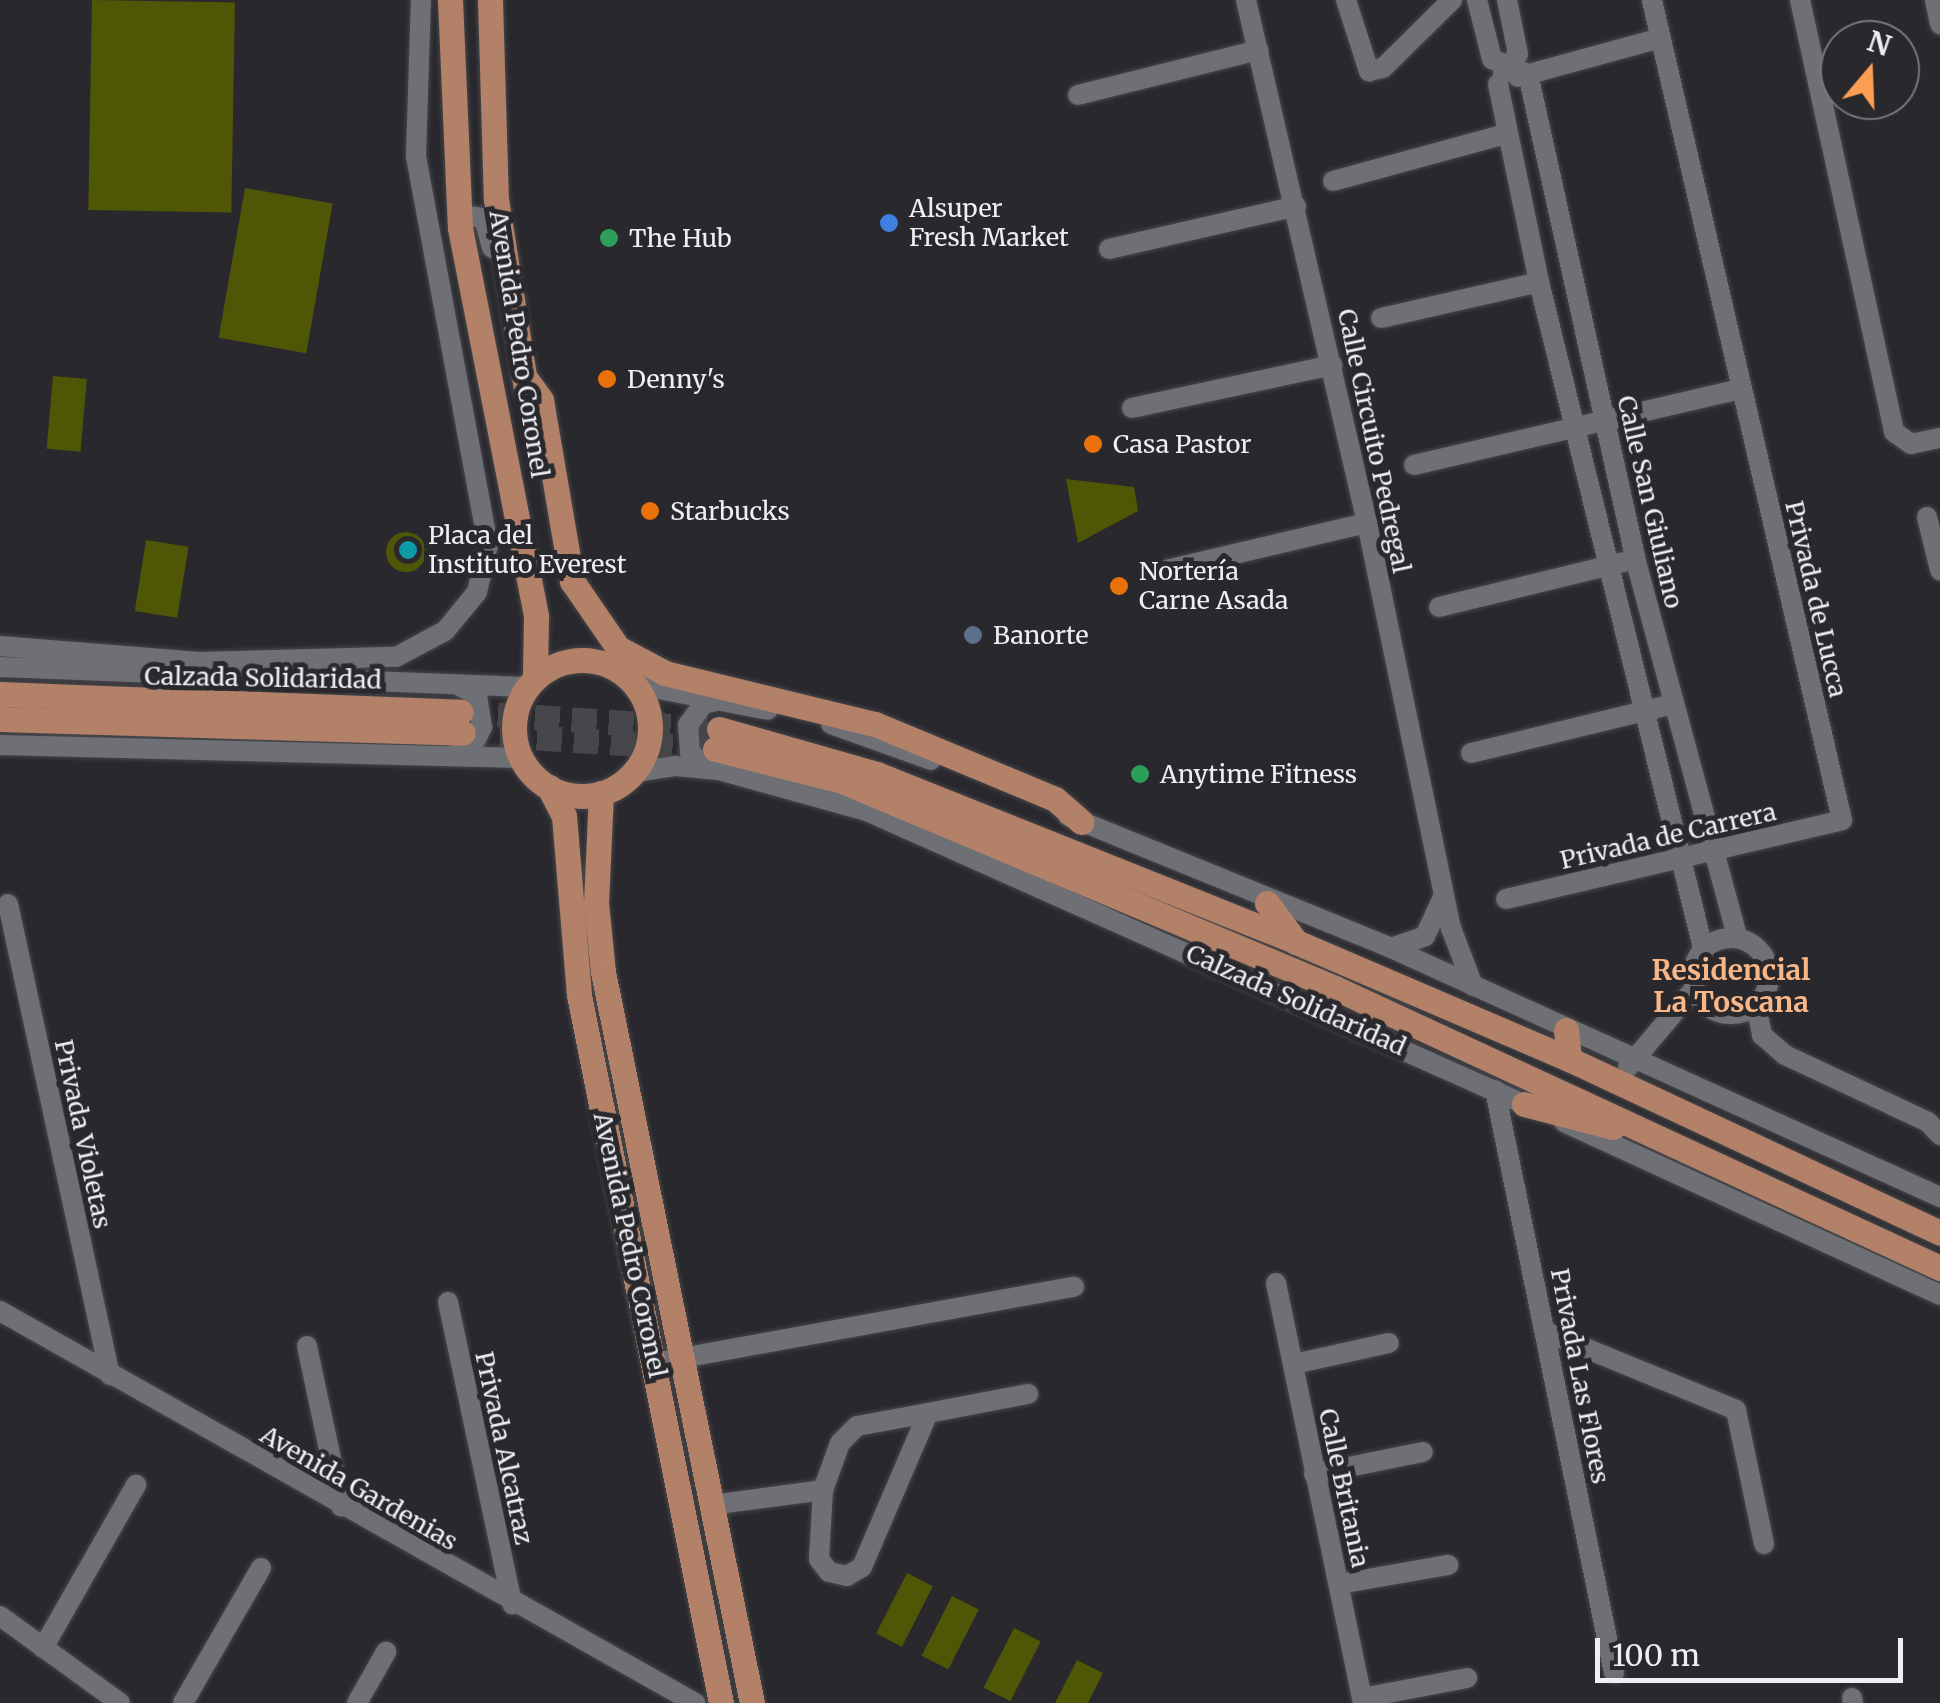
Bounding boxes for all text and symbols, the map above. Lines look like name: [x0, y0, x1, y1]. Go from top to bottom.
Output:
north arrow: [1820, 20, 1920, 120]
text: N: [1863, 23, 1895, 64]
place label: Alsuper Fresh Market: [909, 194, 1069, 253]
street label: Avenida Pedro Coronel: [483, 208, 555, 480]
marker: Alsuper Fresh Market: [878, 212, 900, 234]
place label: The Hub: [629, 223, 732, 253]
marker: The Hub: [598, 227, 620, 249]
street label: Calle Circuito Pedregal: [1331, 306, 1417, 576]
place label: Denny's: [627, 364, 725, 394]
marker: Denny's: [596, 368, 618, 390]
street label: Calle San Giuliano: [1611, 393, 1689, 611]
place label: Casa Pastor: [1113, 429, 1251, 459]
marker: Casa Pastor: [1082, 433, 1104, 455]
place label: Starbucks: [670, 496, 790, 526]
street label: Privada de Lucca: [1779, 498, 1853, 700]
marker: Starbucks: [639, 500, 661, 522]
place label: Placa del Instituto Everest: [428, 521, 627, 580]
marker: Placa del Instituto Everest: [397, 539, 419, 561]
place label: Nortería Carne Asada: [1139, 557, 1288, 616]
marker: Nortería Carne Asada: [1108, 575, 1130, 597]
place label: Banorte: [993, 620, 1088, 650]
marker: Banorte: [962, 624, 984, 646]
street label: Calzada Solidaridad: [144, 661, 382, 695]
place label: Anytime Fitness: [1160, 759, 1357, 789]
marker: Anytime Fitness: [1129, 763, 1151, 785]
street label: Privada de Carrera: [1557, 797, 1779, 875]
street label: Calzada Solidaridad: [1182, 938, 1410, 1062]
district label: Residencial La Toscana: [1652, 953, 1810, 1019]
street label: Privada Violetas: [48, 1037, 118, 1231]
street label: Avenida Pedro Coronel: [587, 1110, 673, 1380]
street label: Privada Las Flores: [1544, 1266, 1616, 1486]
street label: Privada Alcatraz: [469, 1349, 539, 1547]
street label: Calle Britania: [1313, 1406, 1375, 1570]
street label: Avenida Gardenias: [255, 1419, 463, 1557]
scale bar: [1600, 1618, 1908, 1680]
text: 100 m: [1612, 1636, 1700, 1674]

